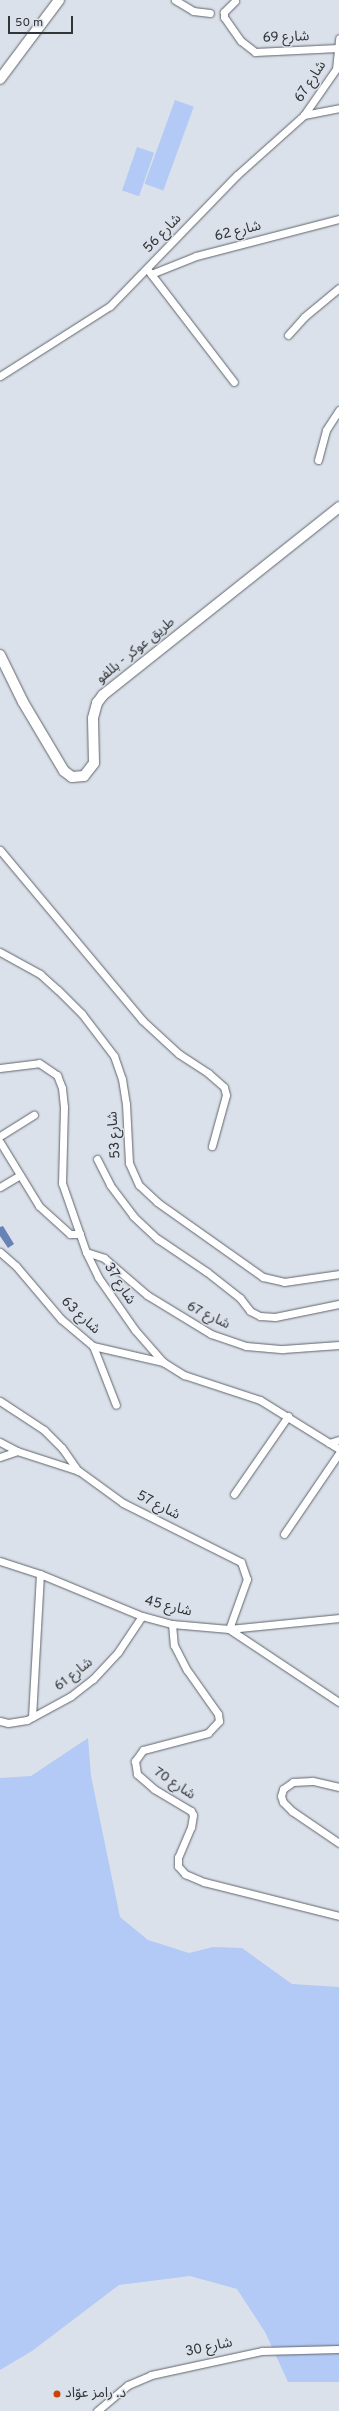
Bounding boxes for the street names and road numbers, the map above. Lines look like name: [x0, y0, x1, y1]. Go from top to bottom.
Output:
street label: شارع 69: [262, 29, 310, 47]
street label: شارع 67: [291, 58, 331, 106]
street label: شارع 56: [140, 211, 186, 257]
street label: شارع 62: [213, 218, 263, 246]
street label: طريق عوكر - بللفو: [93, 614, 179, 688]
street label: شارع 53: [105, 1111, 125, 1159]
street label: شارع 37: [100, 1260, 138, 1308]
street label: شارع 63: [57, 1294, 103, 1338]
street label: شارع 67: [184, 1298, 232, 1334]
street label: شارع 57: [133, 1488, 183, 1524]
street label: شارع 45: [143, 1593, 193, 1621]
street label: شارع 61: [51, 1655, 97, 1695]
street label: شارع 70: [150, 1764, 198, 1804]
street label: شارع 30: [184, 2335, 234, 2361]

